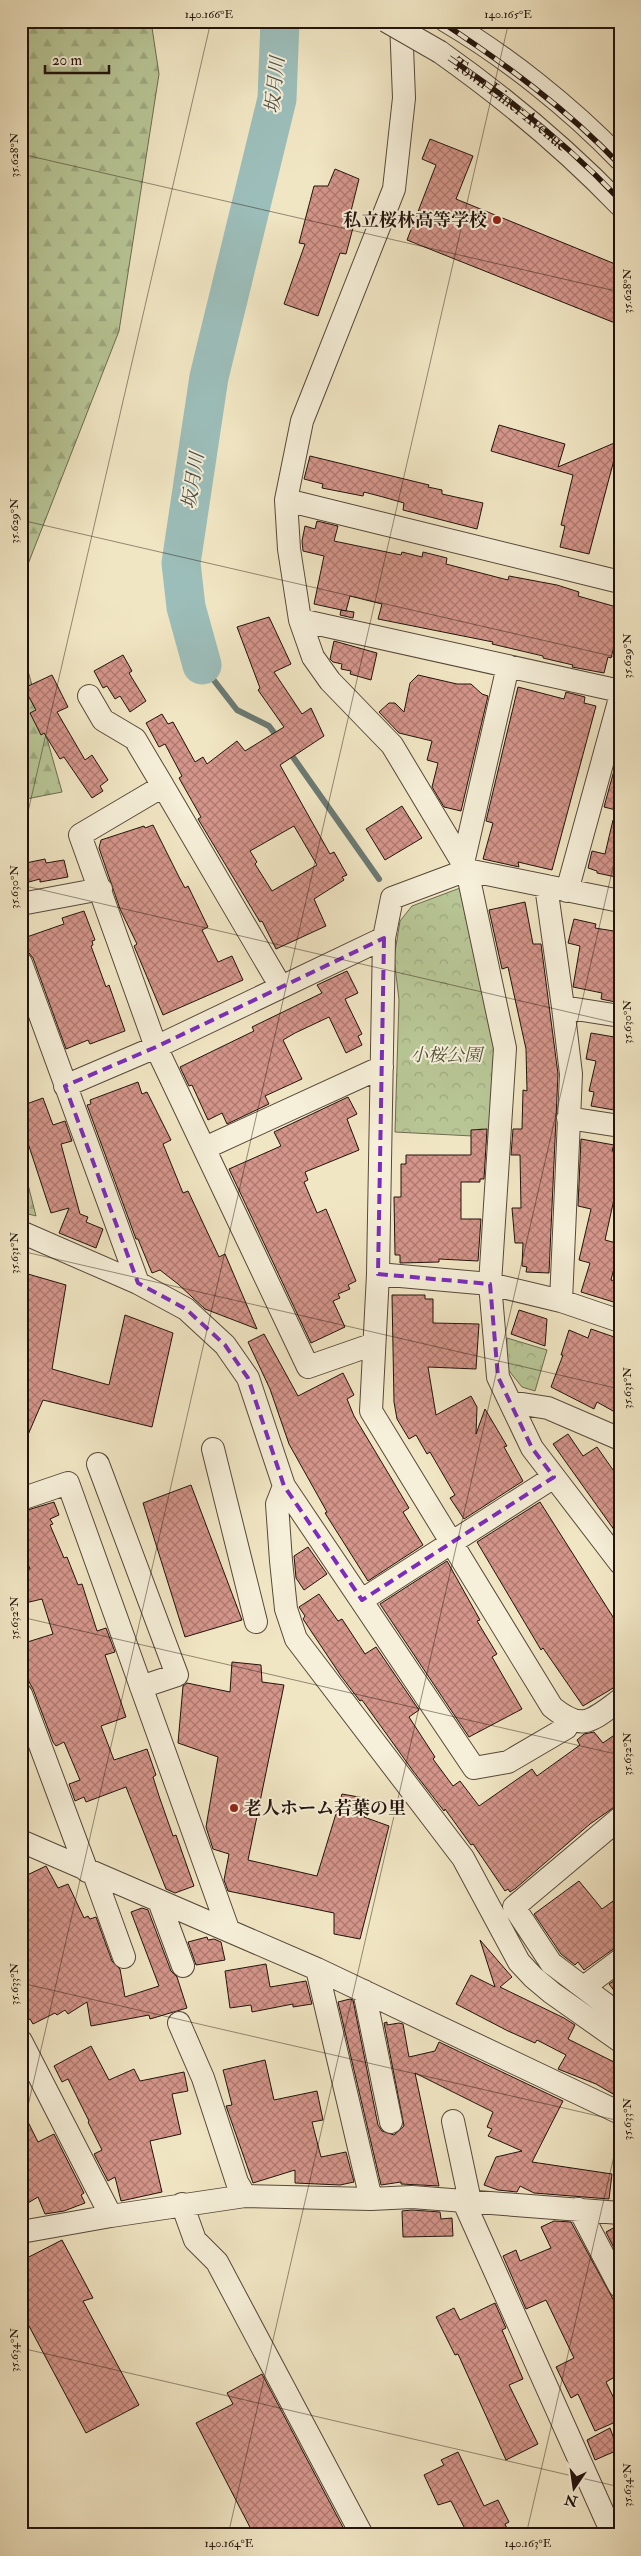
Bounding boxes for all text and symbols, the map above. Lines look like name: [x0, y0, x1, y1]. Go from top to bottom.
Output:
text: 140.166°E: [185, 7, 234, 22]
text: 140.165°E: [484, 7, 532, 22]
scale bar: [45, 42, 109, 74]
text: 20 m: [52, 51, 82, 70]
street label: Town Liner Avenue: [448, 52, 574, 156]
water label: 坂月川: [260, 53, 290, 115]
text: 35.628°N: [7, 132, 22, 177]
place label: 私立桜林高等学校: [343, 209, 487, 232]
marker: 私立桜林高等学校: [491, 214, 503, 226]
text: 35.628°N: [620, 268, 635, 313]
water label: 坂月川: [177, 449, 210, 511]
text: 35.629°N: [7, 498, 22, 544]
text: 35.629°N: [620, 633, 635, 679]
text: 35.630°N: [7, 865, 22, 909]
text: 35.630°N: [620, 1000, 635, 1044]
park label: 小桜公園: [410, 1044, 485, 1067]
text: 35.631°N: [7, 1232, 22, 1274]
text: 35.631°N: [620, 1367, 635, 1409]
text: 35.632°N: [7, 1596, 22, 1640]
text: 35.632°N: [620, 1732, 635, 1776]
place label: 老人ホーム若葉の里: [244, 1797, 406, 1820]
marker: 老人ホーム若葉の里: [228, 1802, 240, 1814]
text: 35.633°N: [7, 1963, 22, 2005]
text: 35.633°N: [620, 2098, 635, 2140]
text: 35.634°N: [7, 2328, 22, 2372]
text: 35.634°N: [620, 2463, 635, 2507]
north arrow: [548, 2464, 598, 2514]
text: N: [563, 2490, 580, 2510]
text: 140.164°E: [205, 2536, 254, 2551]
text: 140.163°E: [505, 2536, 552, 2551]

